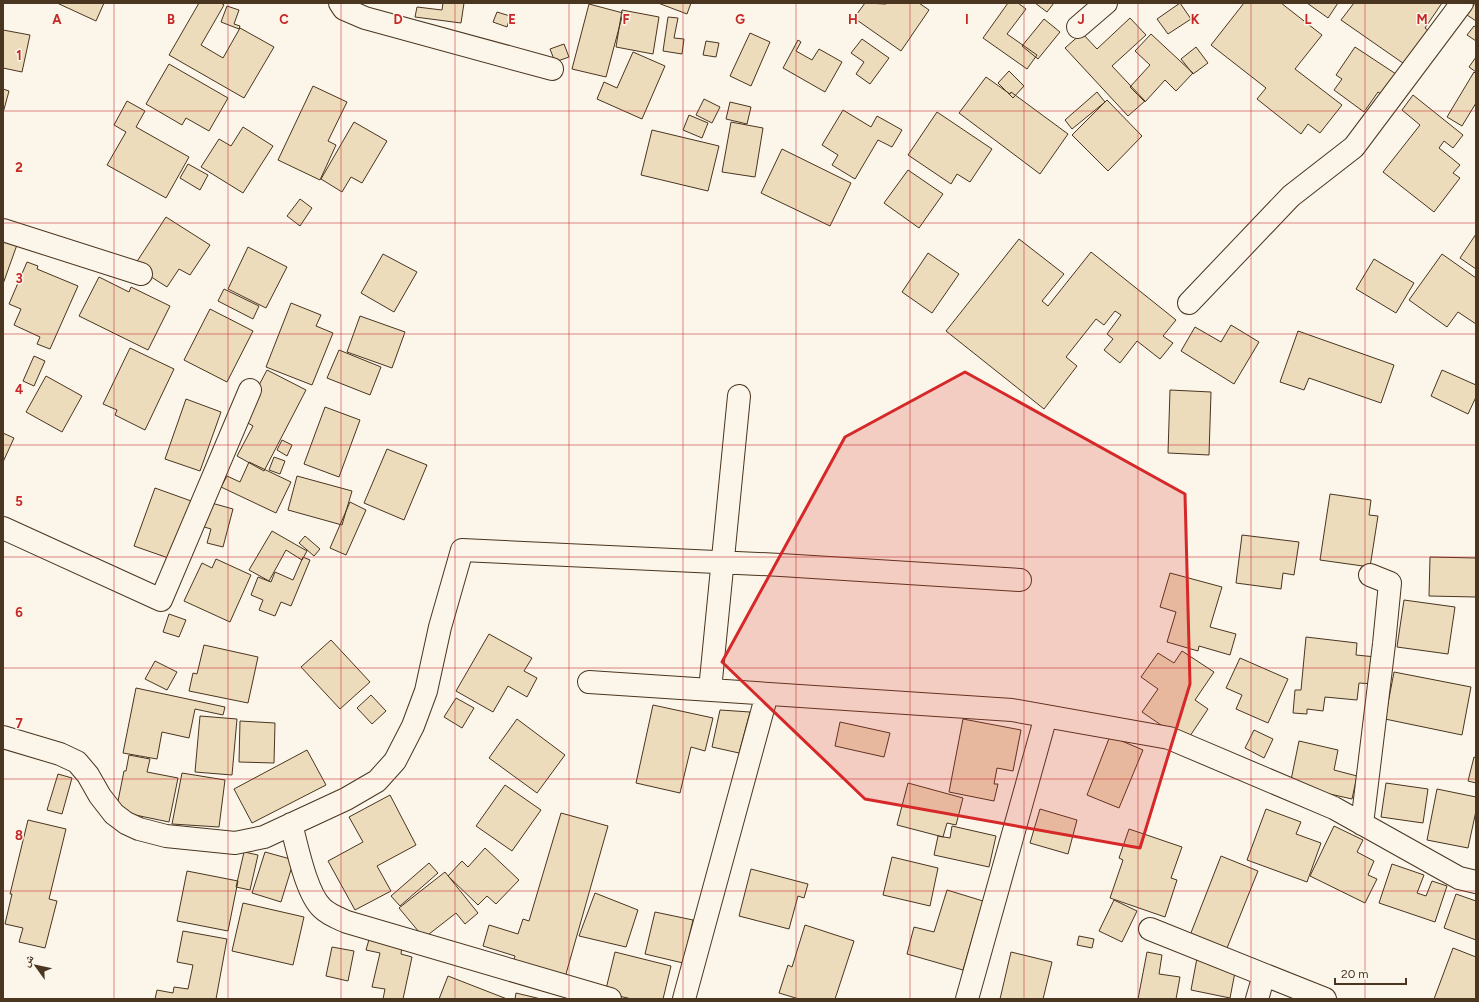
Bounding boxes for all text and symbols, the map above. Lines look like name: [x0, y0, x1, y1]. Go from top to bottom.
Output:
text: A: [52, 12, 62, 27]
text: B: [167, 12, 175, 27]
text: C: [279, 12, 289, 27]
text: D: [393, 12, 403, 27]
text: E: [508, 12, 516, 27]
text: F: [622, 12, 630, 27]
text: G: [735, 12, 745, 27]
text: H: [848, 12, 858, 27]
text: I: [965, 12, 969, 27]
text: J: [1077, 12, 1085, 27]
text: K: [1191, 12, 1200, 27]
text: L: [1305, 12, 1312, 27]
text: M: [1416, 12, 1428, 27]
text: 1: [16, 48, 22, 63]
text: 2: [15, 160, 23, 175]
text: 3: [15, 271, 23, 286]
text: 4: [15, 382, 23, 397]
text: 5: [15, 494, 23, 509]
text: 6: [15, 605, 23, 620]
text: 7: [15, 716, 23, 731]
text: 8: [15, 828, 23, 843]
north arrow: [16, 946, 56, 986]
text: ش: [19, 952, 38, 970]
scale bar: [1335, 960, 1406, 986]
text: 20 m: [1341, 967, 1369, 981]

